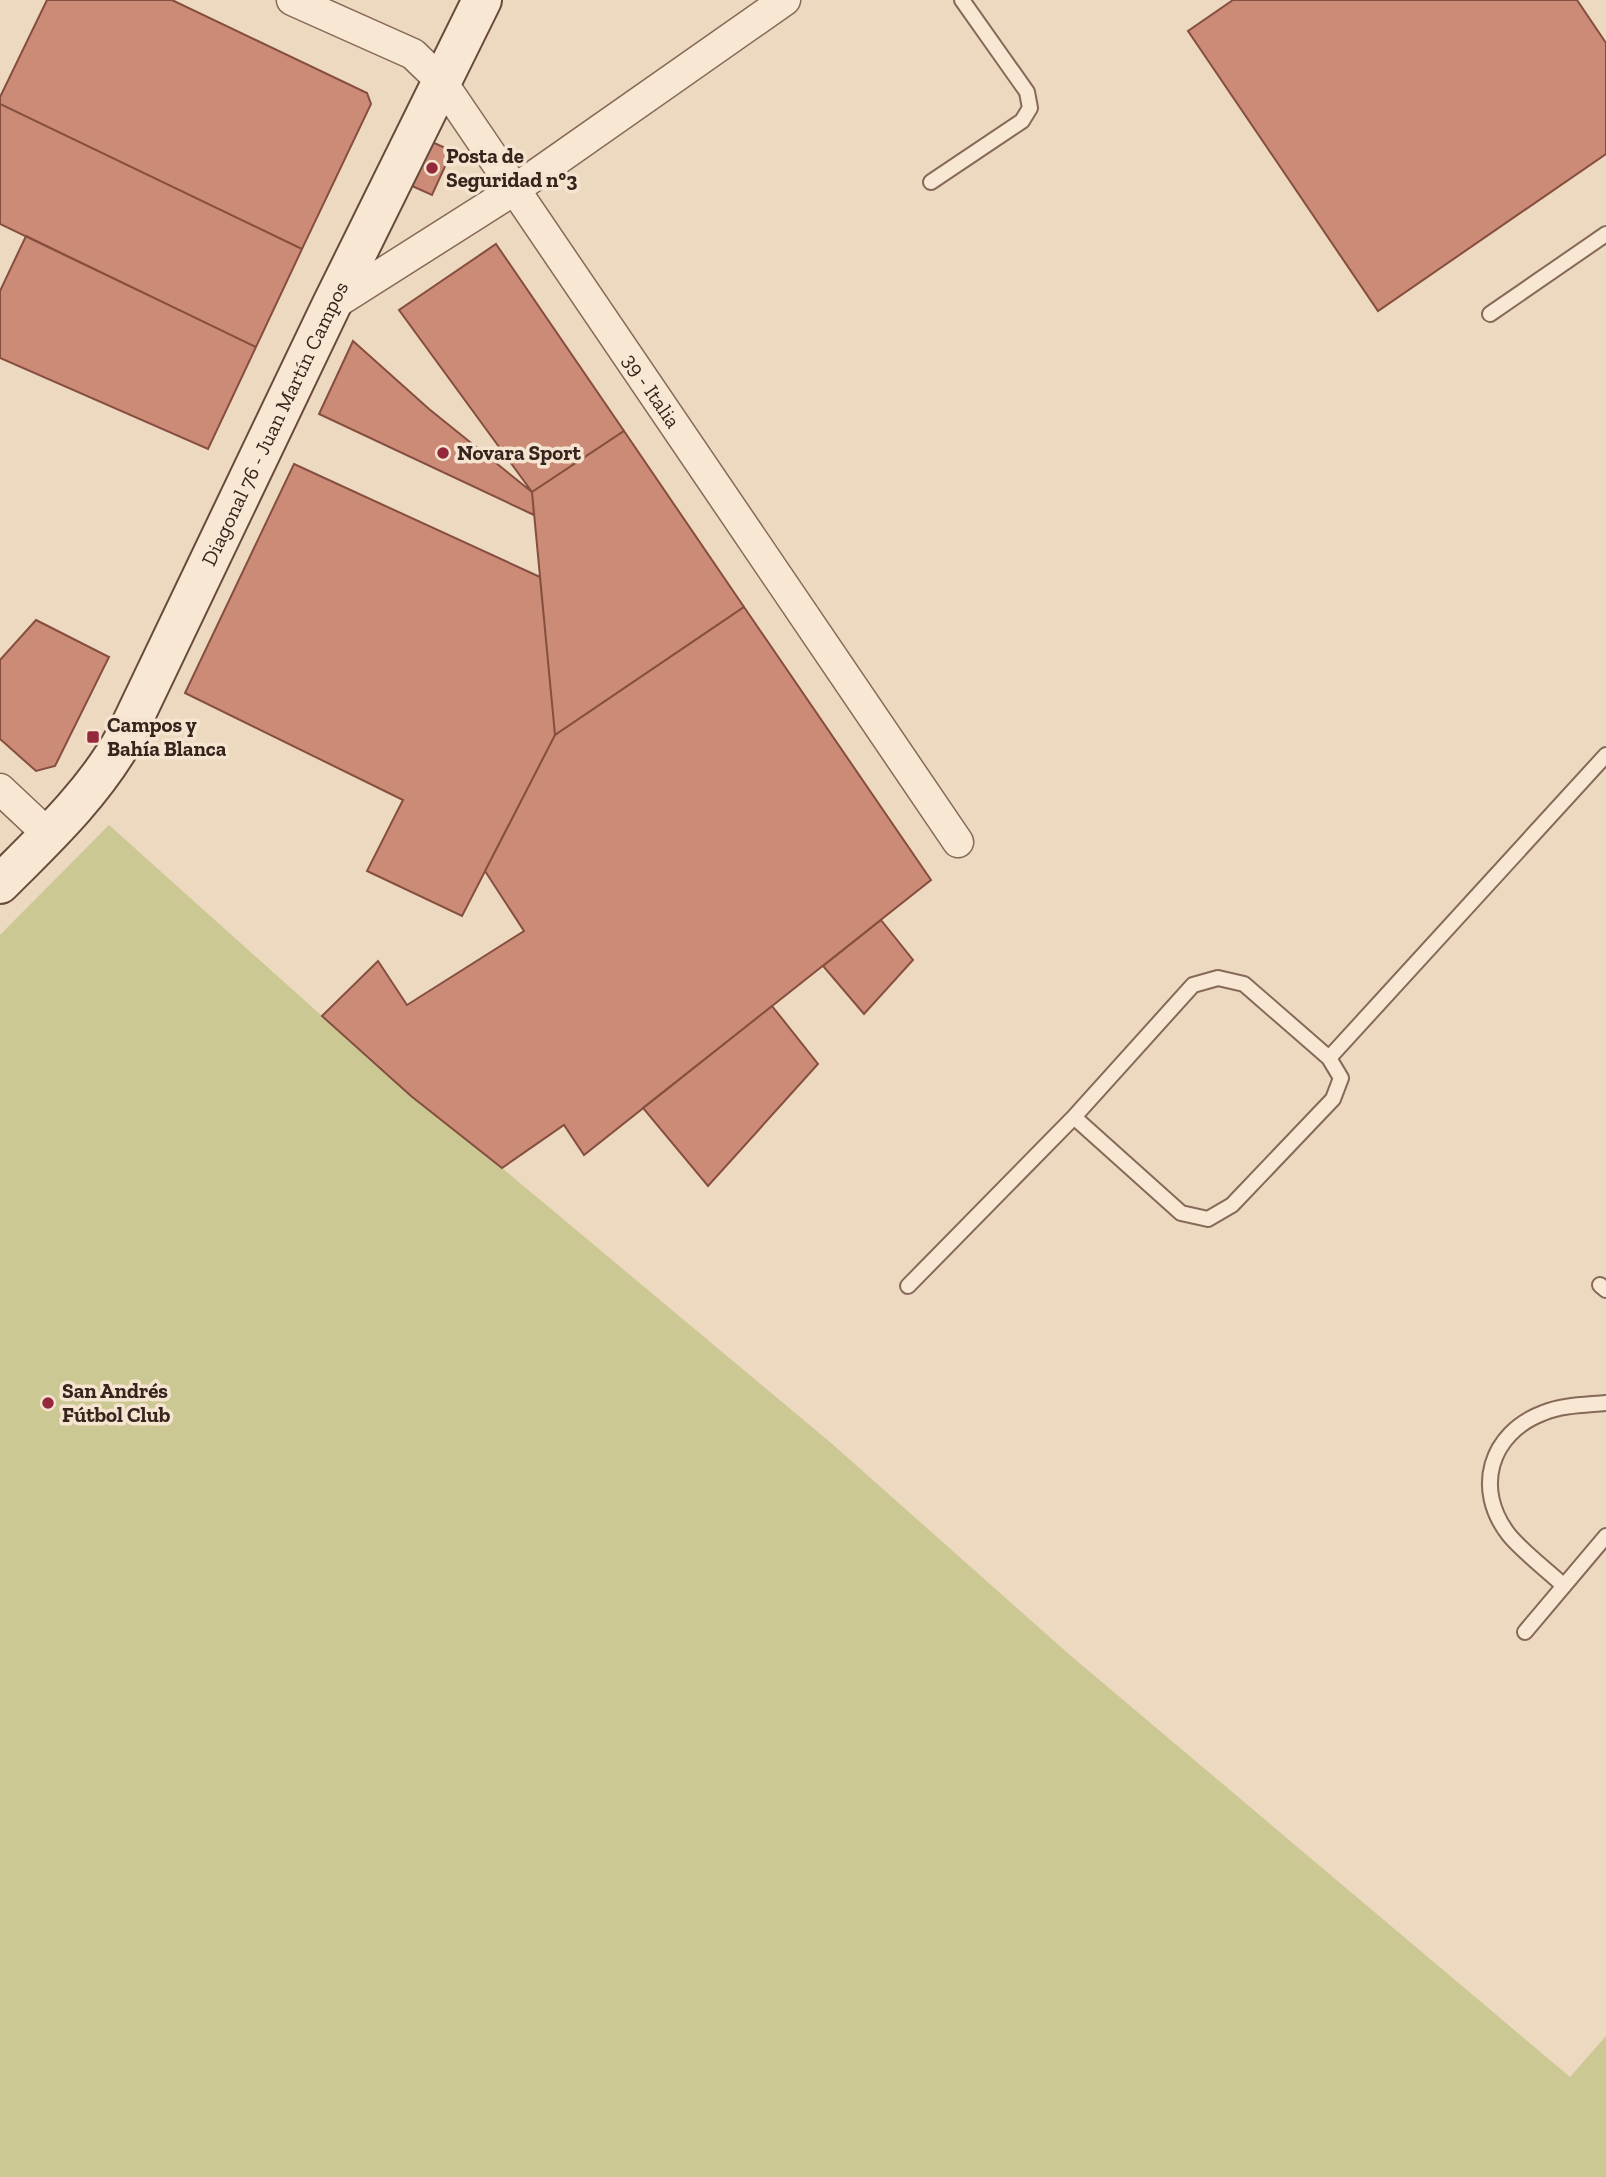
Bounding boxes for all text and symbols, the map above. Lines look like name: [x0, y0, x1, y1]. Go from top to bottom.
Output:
place label: Posta de Seguridad n°3: [446, 143, 577, 192]
marker: Posta de Seguridad n°3: [424, 160, 440, 176]
street label: Diagonal 76 - Juan Martín Campos: [196, 277, 353, 570]
street label: 39 - Italia: [618, 349, 686, 432]
place label: Novara Sport: [457, 440, 581, 465]
marker: Novara Sport: [435, 445, 451, 461]
place label: Campos y Bahía Blanca: [107, 712, 227, 761]
marker: Campos y Bahía Blanca: [85, 729, 101, 745]
place label: San Andrés Fútbol Club: [62, 1378, 171, 1427]
marker: San Andrés Fútbol Club: [40, 1395, 56, 1411]

